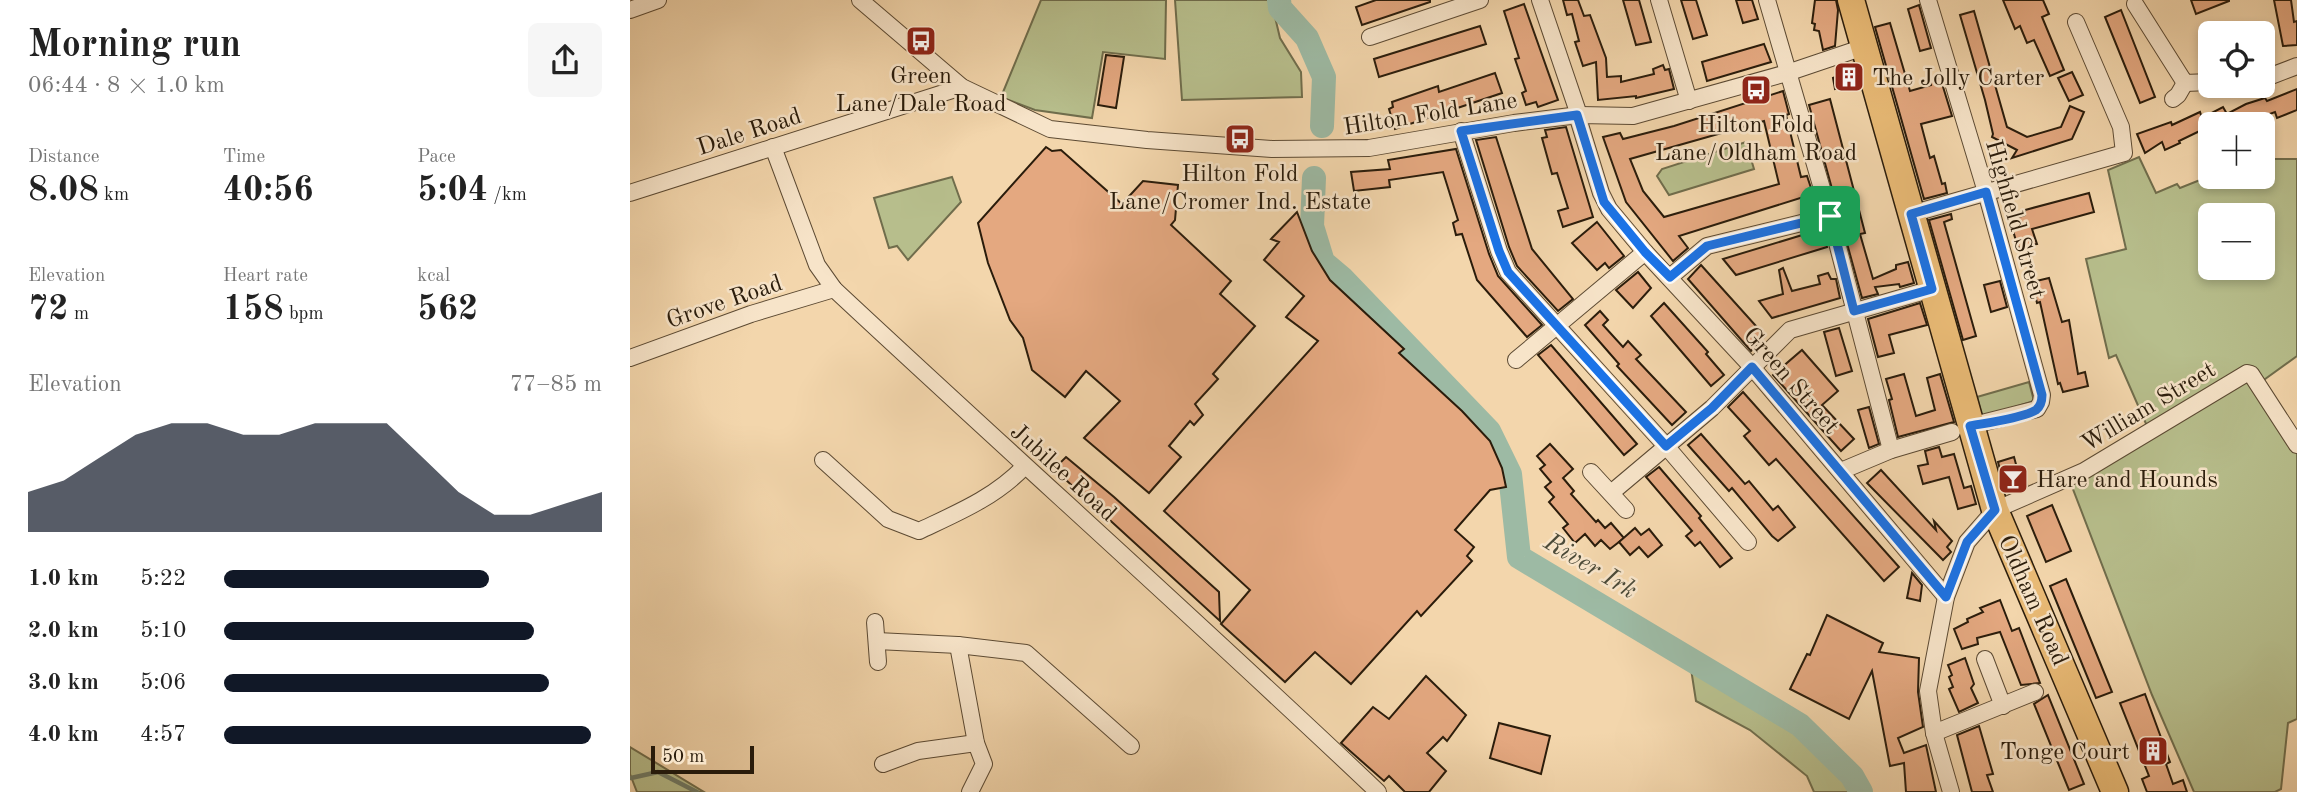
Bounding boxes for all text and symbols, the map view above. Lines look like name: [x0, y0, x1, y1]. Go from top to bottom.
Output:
map controls: [2198, 21, 2275, 280]
button: locate: [2198, 21, 2275, 98]
button: share: [528, 23, 602, 97]
bus stop icon: Green Lane/Dale Road: [904, 24, 938, 58]
text: Morning run: [28, 27, 241, 65]
building icon: The Jolly Carter: [1832, 60, 1866, 94]
place label: Green Lane/Dale Road: [835, 65, 1007, 117]
place label: The Jolly Carter: [1872, 67, 2044, 91]
bus stop icon: Hilton Fold Lane/Oldham Road: [1739, 73, 1773, 107]
text: 06:44 · 8 × 1.0 km: [28, 74, 225, 97]
street label: Hilton Fold Lane: [1342, 89, 1519, 141]
street label: Dale Road: [694, 105, 805, 161]
button: +: [2198, 112, 2275, 189]
place label: Hilton Fold Lane/Oldham Road: [1655, 114, 1857, 166]
bus stop icon: Hilton Fold Lane/Cromer Ind. Estate: [1223, 122, 1257, 156]
street label: Highfield Street: [1980, 137, 2048, 302]
text: Distance: [28, 148, 100, 167]
text: Time: [223, 148, 265, 167]
text: Pace: [417, 148, 456, 167]
place label: Hilton Fold Lane/Cromer Ind. Estate: [1109, 163, 1371, 215]
text: 8.08: [28, 173, 99, 208]
text: 40:56: [223, 173, 314, 208]
text: 5:04: [417, 173, 488, 208]
text: km: [99, 186, 129, 205]
text: /km: [488, 186, 527, 205]
pin: [1800, 186, 1860, 246]
icon: arrive: [1811, 197, 1849, 235]
button: −: [2198, 203, 2275, 280]
text: Elevation: [28, 267, 105, 286]
text: Heart rate: [223, 267, 308, 286]
text: kcal: [417, 267, 450, 286]
street label: Grove Road: [664, 272, 786, 334]
text: 72: [28, 292, 69, 327]
text: 158: [223, 292, 284, 327]
text: 562: [417, 292, 478, 327]
text: m: [69, 305, 89, 324]
text: bpm: [284, 305, 324, 324]
street label: Green Street: [1738, 323, 1843, 439]
street label: William Street: [2078, 358, 2220, 457]
text: Elevation: [28, 373, 122, 396]
text: 77–85 m: [510, 373, 602, 396]
street label: Jubilee Road: [1005, 420, 1120, 527]
bar icon: Hare and Hounds: [1996, 462, 2030, 496]
place label: Hare and Hounds: [2036, 469, 2218, 493]
water label: River Irk: [1538, 528, 1641, 604]
street label: Oldham Road: [1993, 532, 2072, 670]
text: 1.0 km: [28, 567, 99, 590]
text: 5:22: [140, 567, 186, 590]
text: 2.0 km: [28, 619, 99, 642]
text: 5:10: [140, 619, 186, 642]
text: 3.0 km: [28, 671, 99, 694]
text: 5:06: [140, 671, 186, 694]
text: 4.0 km: [28, 723, 99, 746]
text: 4:57: [140, 723, 186, 746]
building icon: Tonge Court: [2136, 734, 2170, 768]
place label: Tonge Court: [2000, 741, 2130, 765]
scale bar: [651, 743, 754, 775]
text: 50 m: [662, 748, 704, 767]

